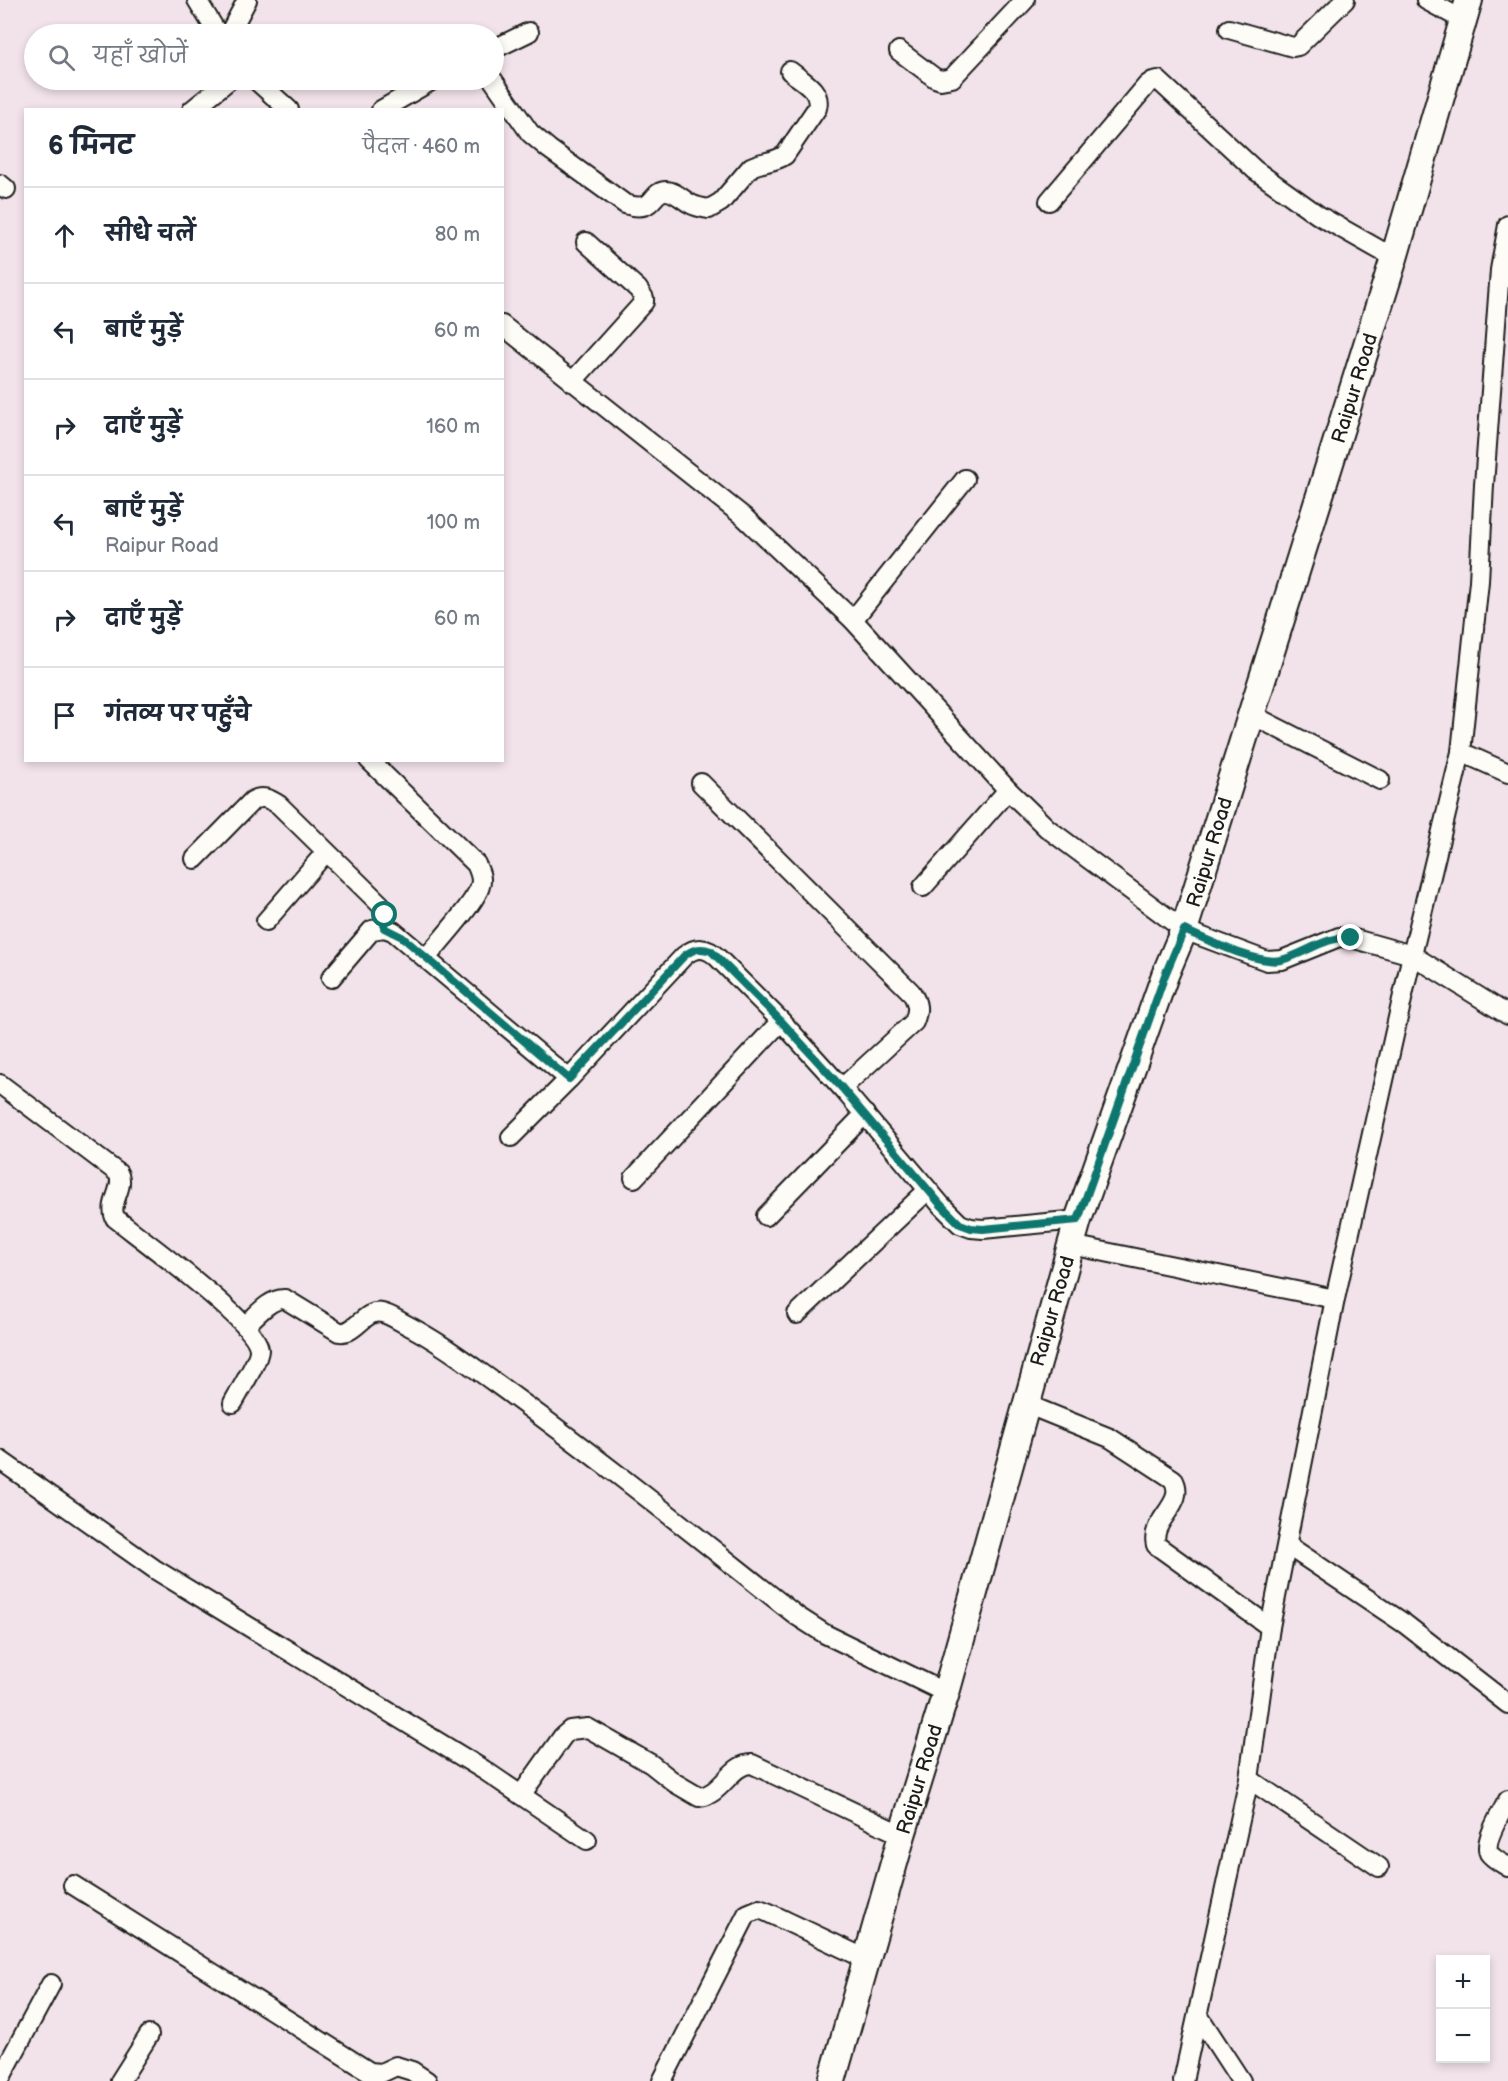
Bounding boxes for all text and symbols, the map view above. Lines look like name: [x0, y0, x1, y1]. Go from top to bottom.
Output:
search box: [24, 24, 504, 90]
icon: search: [45, 41, 78, 74]
text: यहाँ खोजें: [93, 43, 188, 70]
text: 6 मिनट: [48, 131, 134, 162]
text: पैदल · 460 m: [363, 135, 480, 159]
icon: ahead: [48, 219, 81, 252]
text: सीधे चलें: [105, 221, 195, 248]
text: 80 m: [435, 223, 480, 247]
icon: left: [48, 315, 81, 348]
text: बाएँ मुड़ें: [105, 317, 183, 344]
text: 60 m: [434, 319, 480, 343]
street label: Raipur Road: [1327, 330, 1383, 446]
icon: right: [48, 411, 81, 444]
text: दाएँ मुड़ें: [105, 413, 182, 440]
text: 160 m: [426, 415, 480, 439]
text: बाएँ मुड़ें: [105, 497, 183, 524]
icon: left: [48, 507, 81, 540]
text: 100 m: [427, 511, 480, 535]
text: Raipur Road: [105, 534, 219, 558]
icon: right: [48, 603, 81, 636]
text: दाएँ मुड़ें: [105, 605, 182, 632]
text: 60 m: [434, 607, 480, 631]
icon: arrive: [48, 699, 81, 732]
text: गंतव्य पर पहुँचे: [105, 701, 251, 728]
street label: Raipur Road: [1182, 794, 1238, 910]
route start: [371, 901, 397, 927]
route end: [1337, 924, 1363, 950]
street label: Raipur Road: [1026, 1253, 1080, 1369]
street label: Raipur Road: [892, 1721, 948, 1837]
map controls: [1436, 1955, 1490, 2063]
button: +: [1436, 1955, 1490, 2009]
button: −: [1436, 2009, 1490, 2063]

